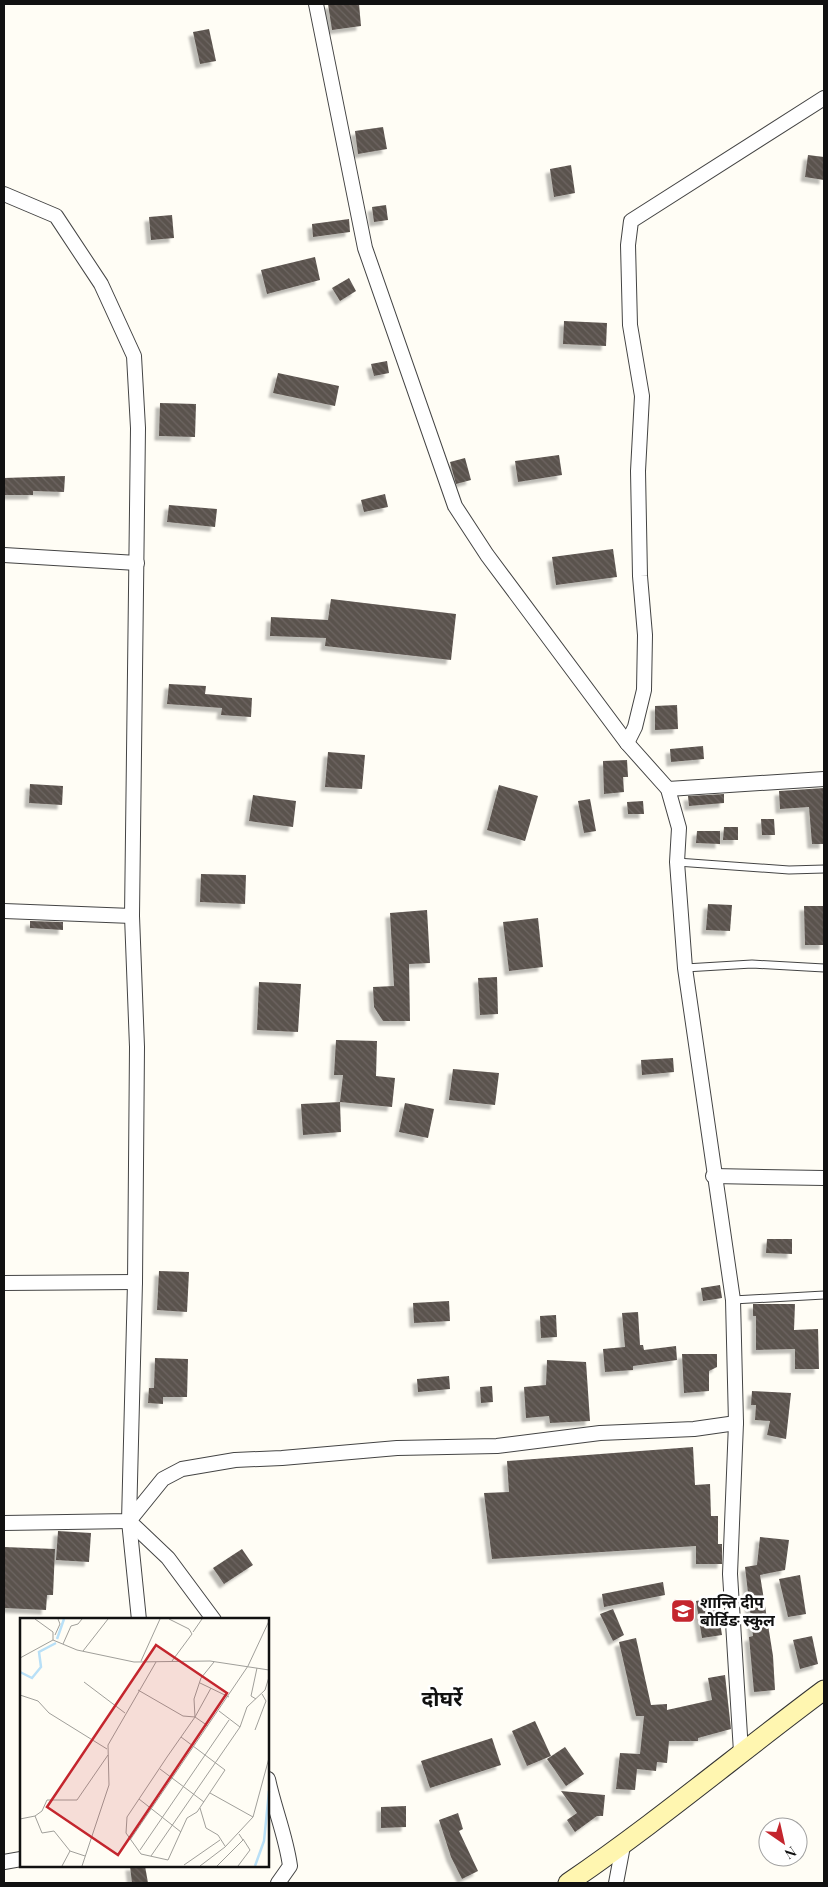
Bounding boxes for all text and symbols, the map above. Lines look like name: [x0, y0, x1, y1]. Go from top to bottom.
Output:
place label: शान्ति दीप बोर्डिङ स्कुल: [700, 1591, 776, 1631]
school or university icon: शान्ति दीप बोर्डिङ स्कुल: [670, 1598, 696, 1624]
inset map: [20, 1618, 269, 1867]
district label: दोघर्रे: [422, 1683, 463, 1711]
north arrow: [758, 1817, 808, 1867]
text: N: [781, 1842, 800, 1864]

